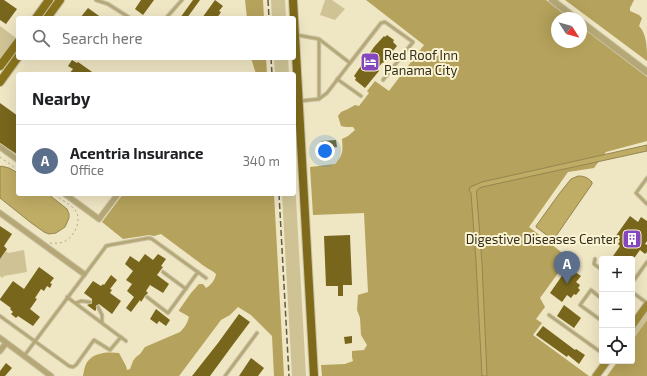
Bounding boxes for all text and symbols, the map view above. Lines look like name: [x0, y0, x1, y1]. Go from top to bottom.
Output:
north arrow: [551, 12, 587, 48]
search box: [16, 16, 296, 60]
icon: search: [30, 27, 52, 49]
text: Search here: [62, 29, 143, 47]
place label: Red Roof Inn Panama City: [384, 47, 458, 78]
hotel icon: Red Roof Inn Panama City: [359, 51, 381, 73]
text: Nearby: [32, 88, 90, 108]
your location: [315, 141, 335, 161]
text: Acentria Insurance: [70, 144, 203, 162]
text: A: [41, 153, 49, 169]
text: 340 m: [243, 153, 280, 169]
text: Office: [70, 162, 104, 178]
building icon: Digestive Diseases Center: [621, 228, 643, 250]
place label: Digestive Diseases Center: [466, 231, 618, 247]
pin: A: [554, 251, 580, 284]
map controls: [599, 256, 635, 364]
button: +: [599, 256, 635, 292]
button: −: [599, 292, 635, 328]
button: locate: [599, 328, 635, 364]

